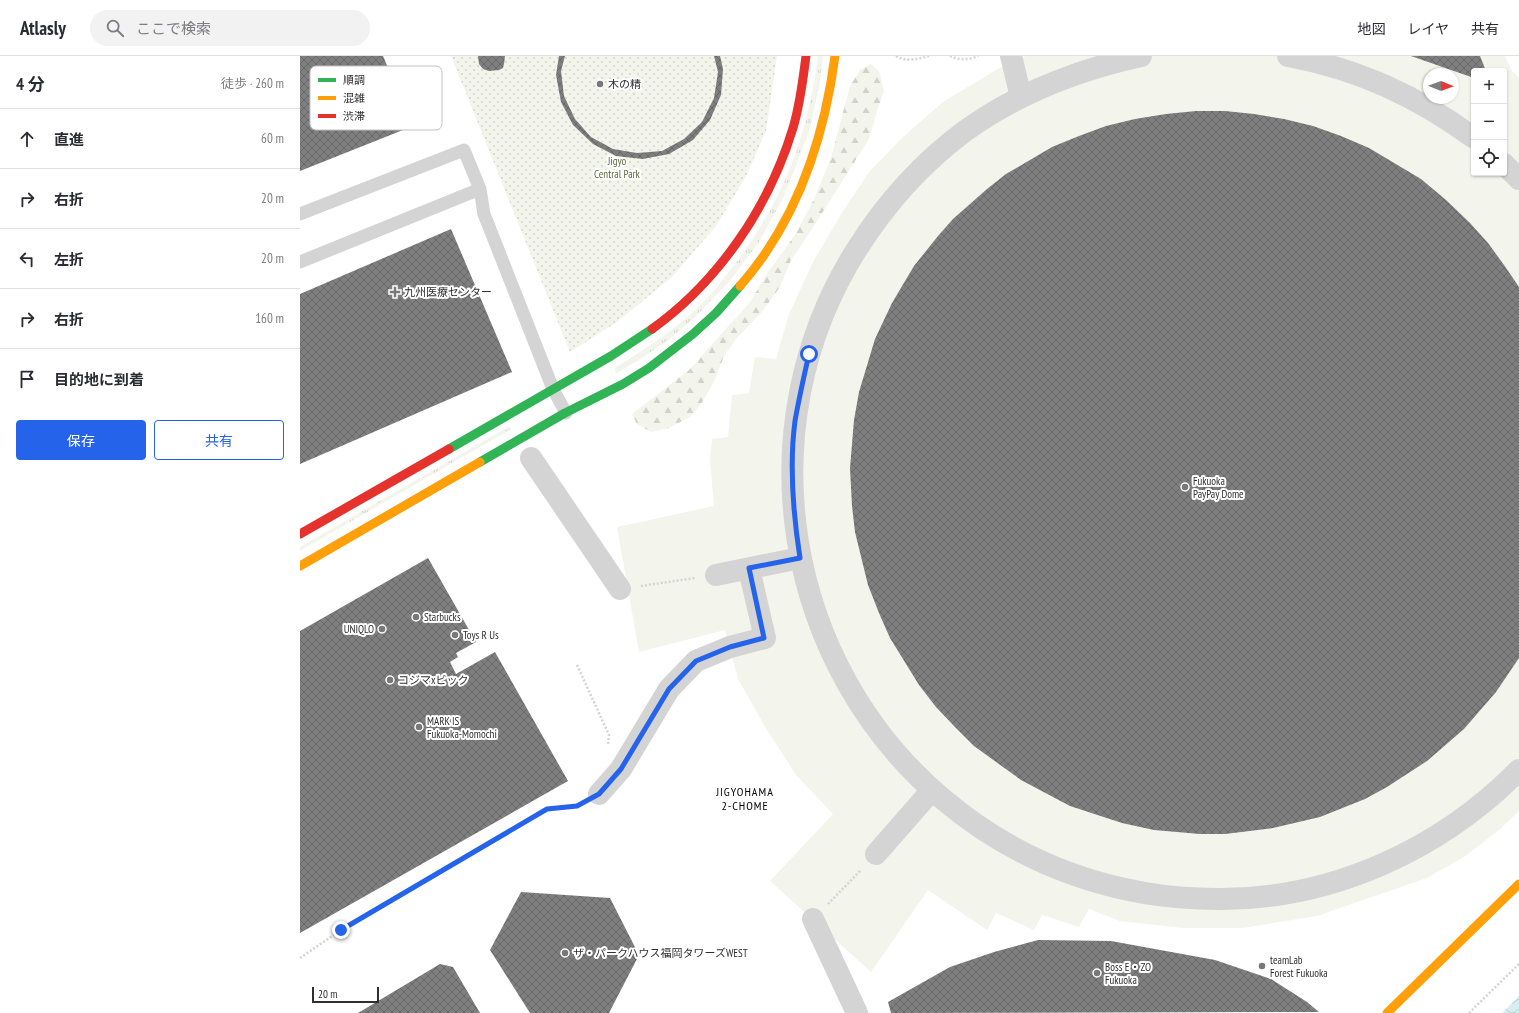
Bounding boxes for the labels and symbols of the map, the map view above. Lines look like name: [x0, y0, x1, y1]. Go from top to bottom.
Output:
legend: [310, 66, 442, 130]
north arrow: [1423, 68, 1459, 104]
text: 順調: [343, 73, 365, 87]
place label: 木の精: [608, 77, 641, 91]
marker: 木の精: [595, 79, 605, 89]
text: 混雑: [343, 91, 365, 105]
text: 渋滞: [343, 109, 365, 123]
park label: Jigyo Central Park: [594, 154, 641, 181]
place label: 九州医療センター: [404, 285, 492, 299]
marker: 九州医療センター: [389, 286, 401, 298]
route start: [800, 345, 818, 363]
place label: Fukuoka PayPay Dome: [1193, 474, 1244, 501]
marker: Fukuoka PayPay Dome: [1180, 482, 1190, 492]
place label: Starbucks: [424, 610, 461, 624]
marker: Starbucks: [411, 612, 421, 622]
place label: UNIQLO: [344, 622, 374, 636]
marker: UNIQLO: [377, 624, 387, 634]
place label: Toys R Us: [463, 628, 499, 642]
marker: Toys R Us: [450, 630, 460, 640]
place label: コジマxビック: [398, 673, 469, 687]
marker: コジマxビック: [385, 675, 395, 685]
place label: MARK IS Fukuoka-Momochi: [427, 714, 497, 741]
marker: MARK IS Fukuoka-Momochi: [414, 722, 424, 732]
district label: JIGYOHAMA 2-CHOME: [715, 784, 774, 813]
route end: [332, 921, 350, 939]
place label: ザ・パークハウス福岡タワーズWEST: [573, 946, 748, 960]
marker: ザ・パークハウス福岡タワーズWEST: [560, 948, 570, 958]
place label: teamLab Forest Fukuoka: [1270, 953, 1328, 980]
place label: Boss E・ZO Fukuoka: [1105, 960, 1151, 987]
marker: teamLab Forest Fukuoka: [1257, 961, 1267, 971]
marker: Boss E・ZO Fukuoka: [1092, 968, 1102, 978]
scale bar: [312, 985, 379, 1004]

